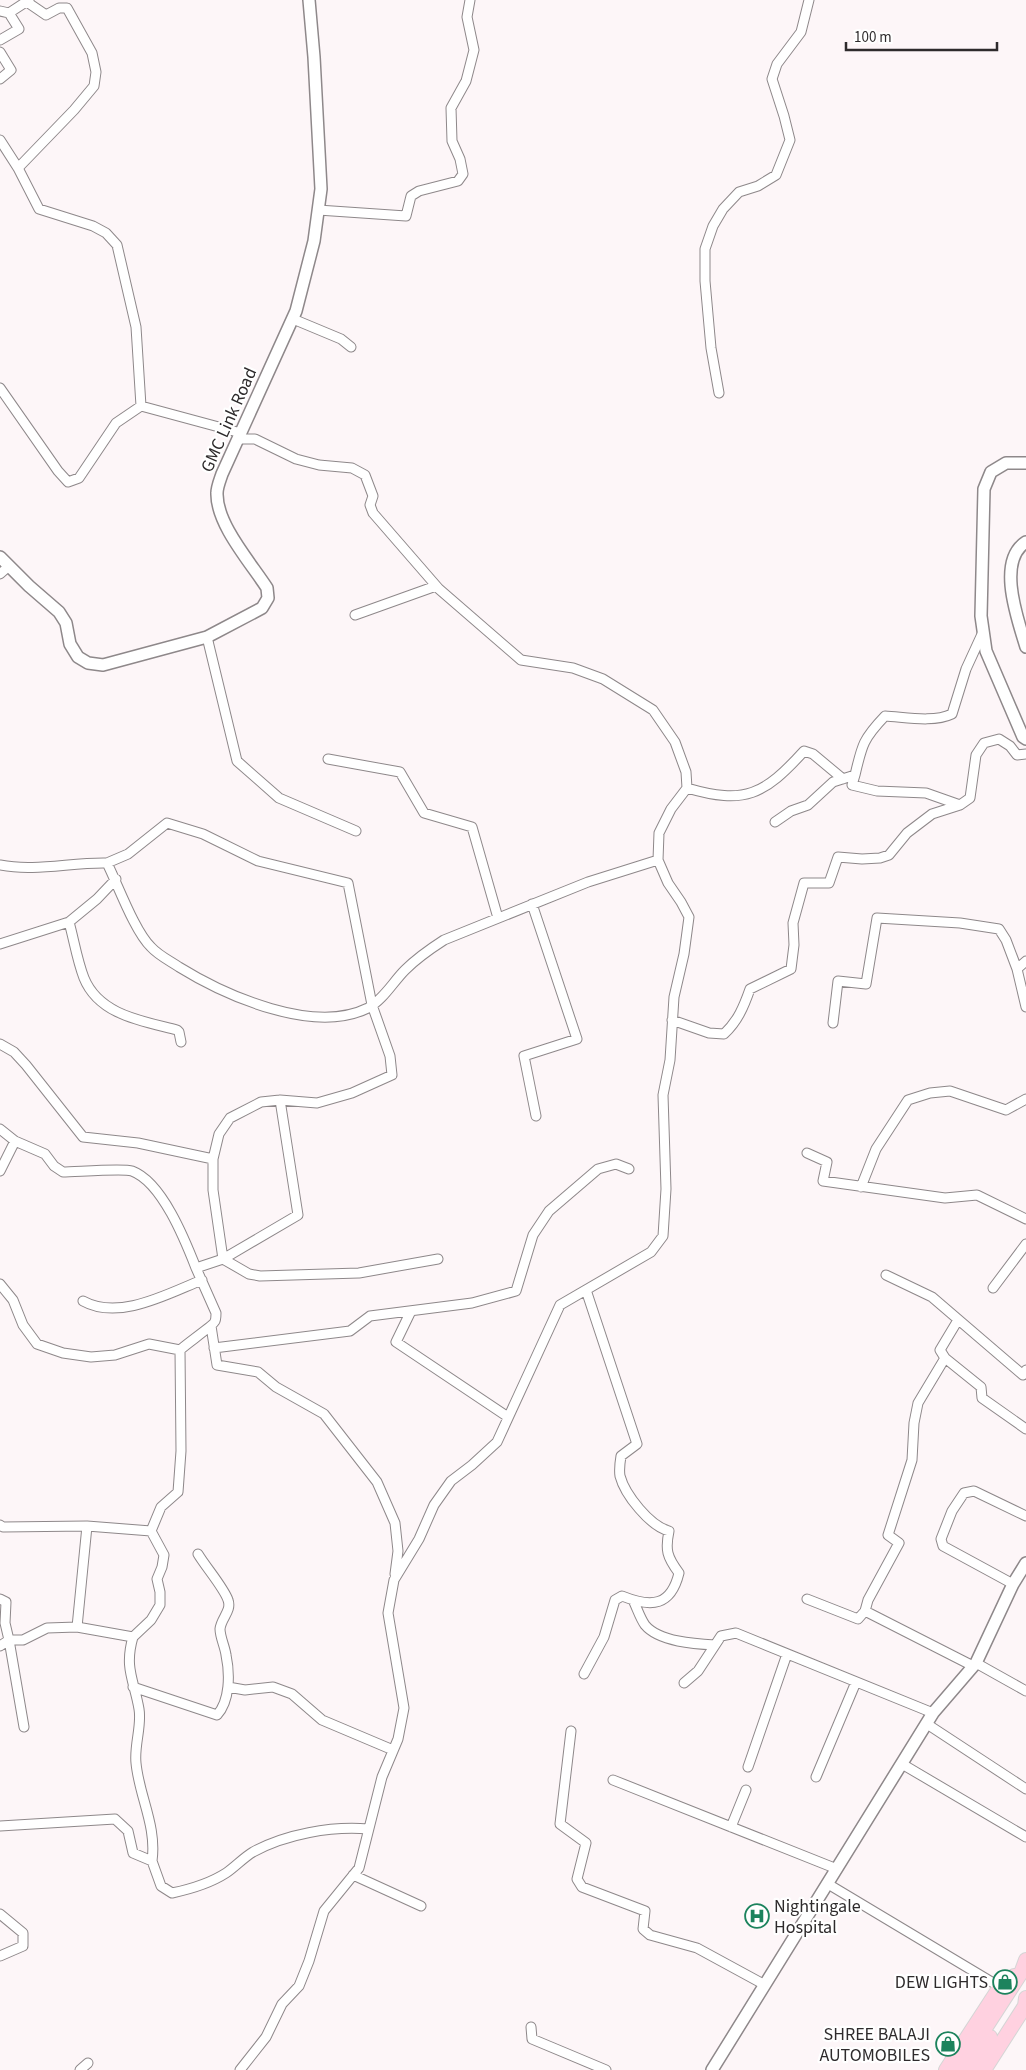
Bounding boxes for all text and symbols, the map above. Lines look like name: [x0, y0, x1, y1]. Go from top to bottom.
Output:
scale bar: [846, 20, 997, 52]
text: 100 m: [854, 27, 892, 48]
street label: GMC Link Road: [195, 364, 263, 476]
place label: Nightingale Hospital: [774, 1894, 861, 1940]
hospital icon: Nightingale Hospital: [744, 1903, 770, 1929]
shop icon: DEW LIGHTS: [992, 1969, 1018, 1995]
place label: DEW LIGHTS: [895, 1970, 988, 1995]
place label: SHREE BALAJI AUTOMOBILES: [820, 2022, 930, 2068]
shop icon: SHREE BALAJI AUTOMOBILES: [935, 2031, 961, 2057]

